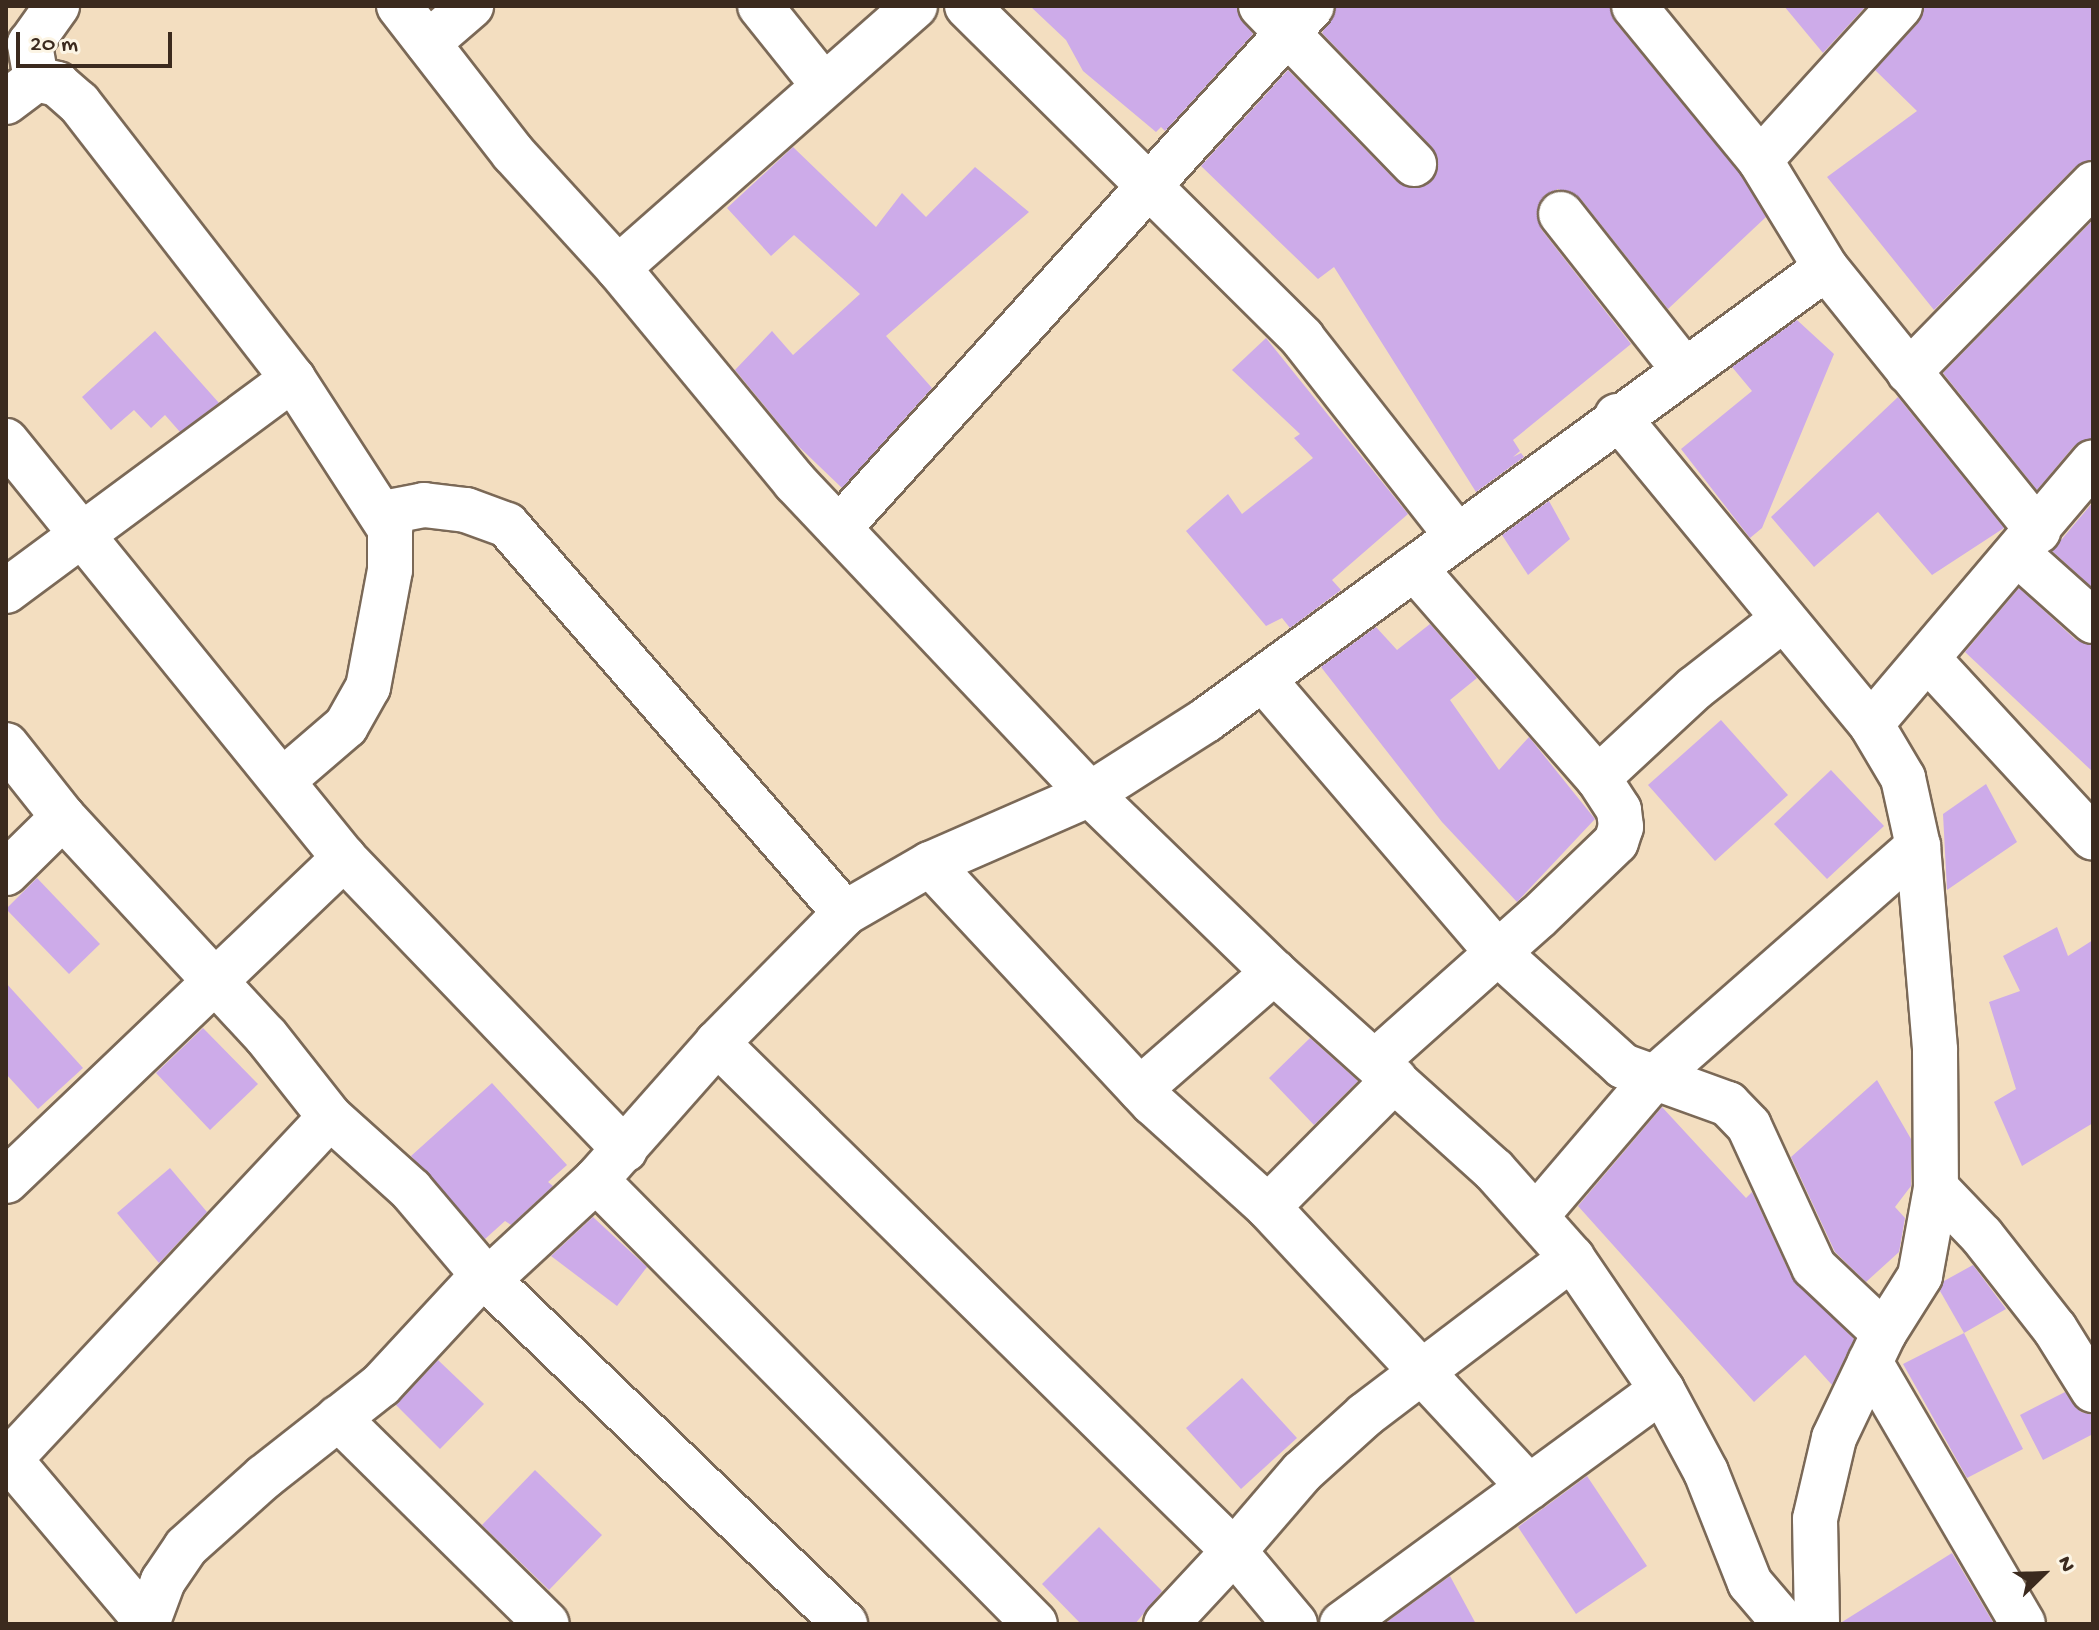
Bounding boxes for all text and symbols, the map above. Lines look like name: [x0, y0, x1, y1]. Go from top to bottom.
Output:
scale bar: [20, 16, 176, 66]
text: 20 m: [30, 31, 78, 60]
north arrow: [2003, 1534, 2083, 1614]
text: N: [2050, 1553, 2080, 1576]

